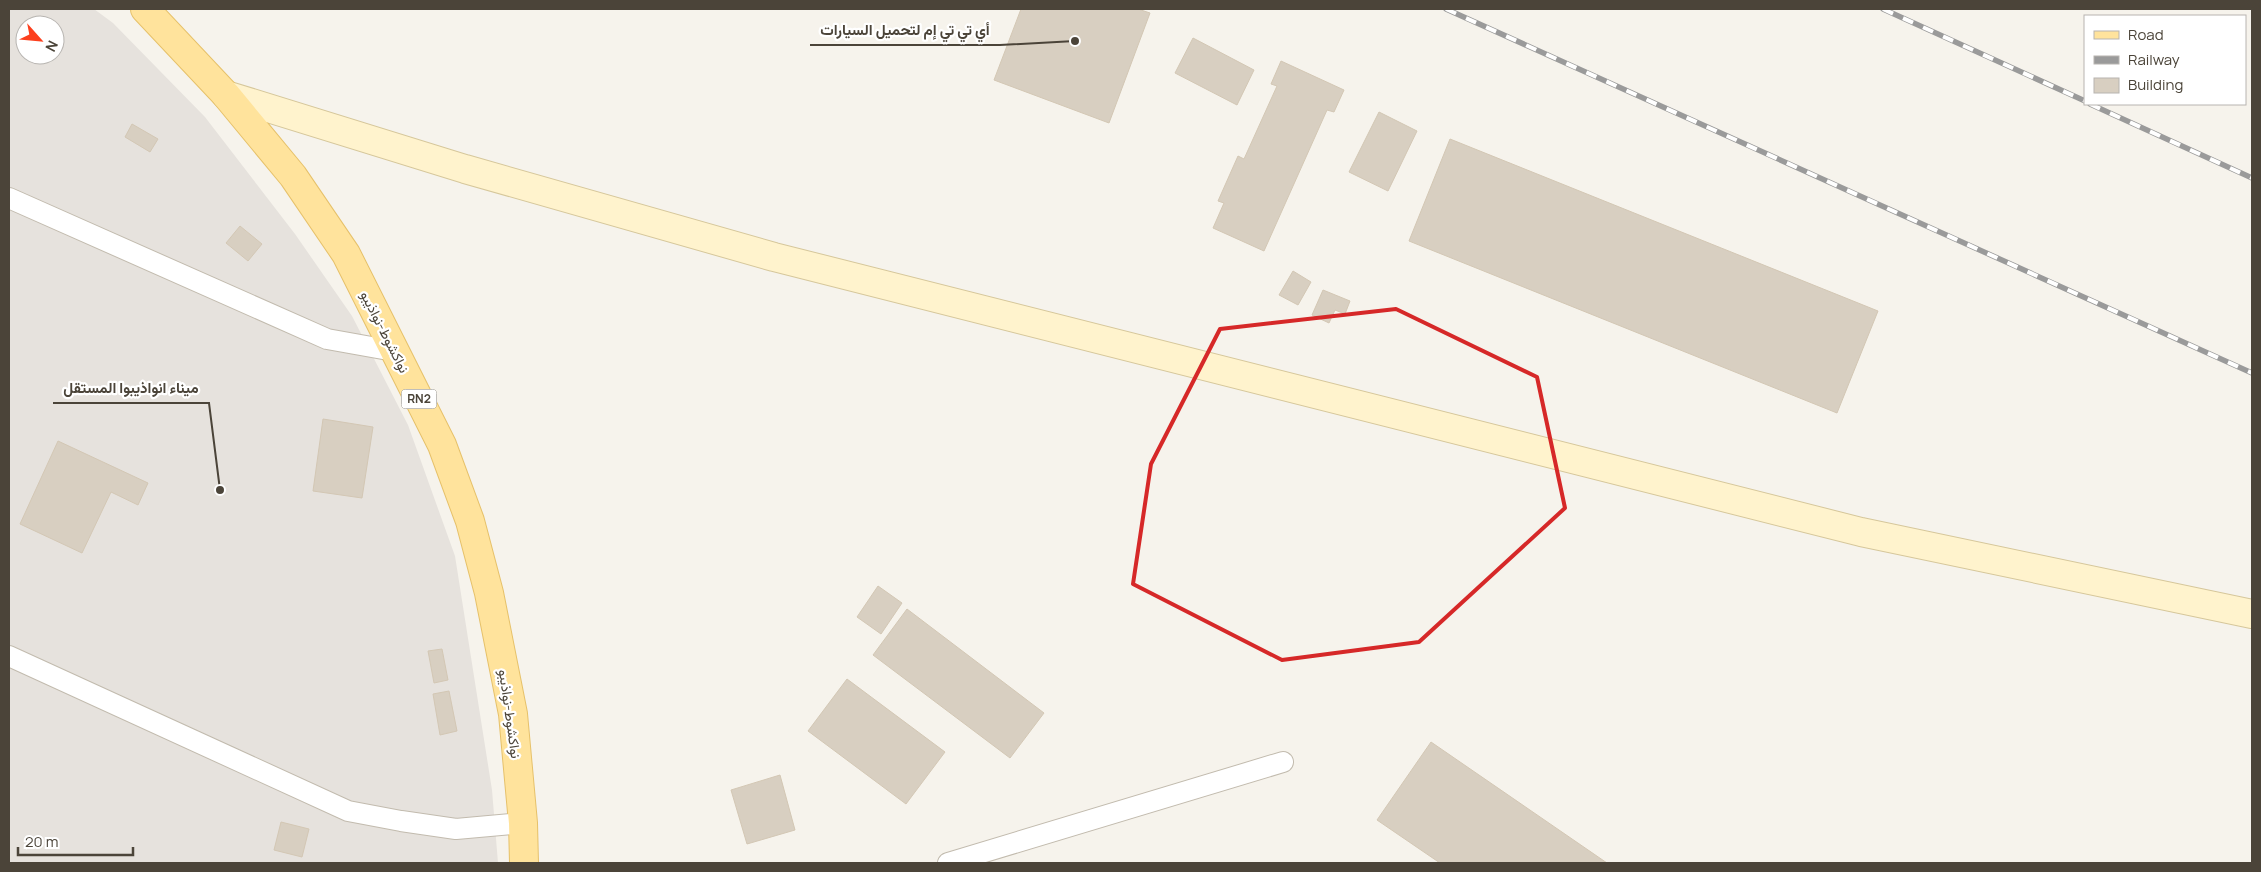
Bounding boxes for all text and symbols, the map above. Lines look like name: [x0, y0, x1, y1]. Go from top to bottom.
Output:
north arrow: [15, 15, 65, 65]
callout: أي تي تي إم لتحميل السيارات: [810, 15, 1000, 45]
legend: [2084, 15, 2246, 105]
text: أي تي تي إم لتحميل السيارات: [820, 19, 990, 43]
text: Road: [2128, 24, 2164, 45]
text: N: [41, 37, 63, 55]
text: Railway: [2128, 49, 2180, 70]
text: Building: [2128, 74, 2183, 95]
street label: نواكشوط-نواذيبو: [357, 288, 414, 376]
callout: ميناء انواذيبوا المستقل: [53, 373, 209, 403]
text: ميناء انواذيبوا المستقل: [63, 377, 199, 398]
road number: RN2: [402, 389, 436, 408]
street label: نواكشوط-نواذيبو: [495, 668, 526, 760]
scale bar: [18, 824, 132, 856]
text: 20 m: [25, 831, 58, 852]

